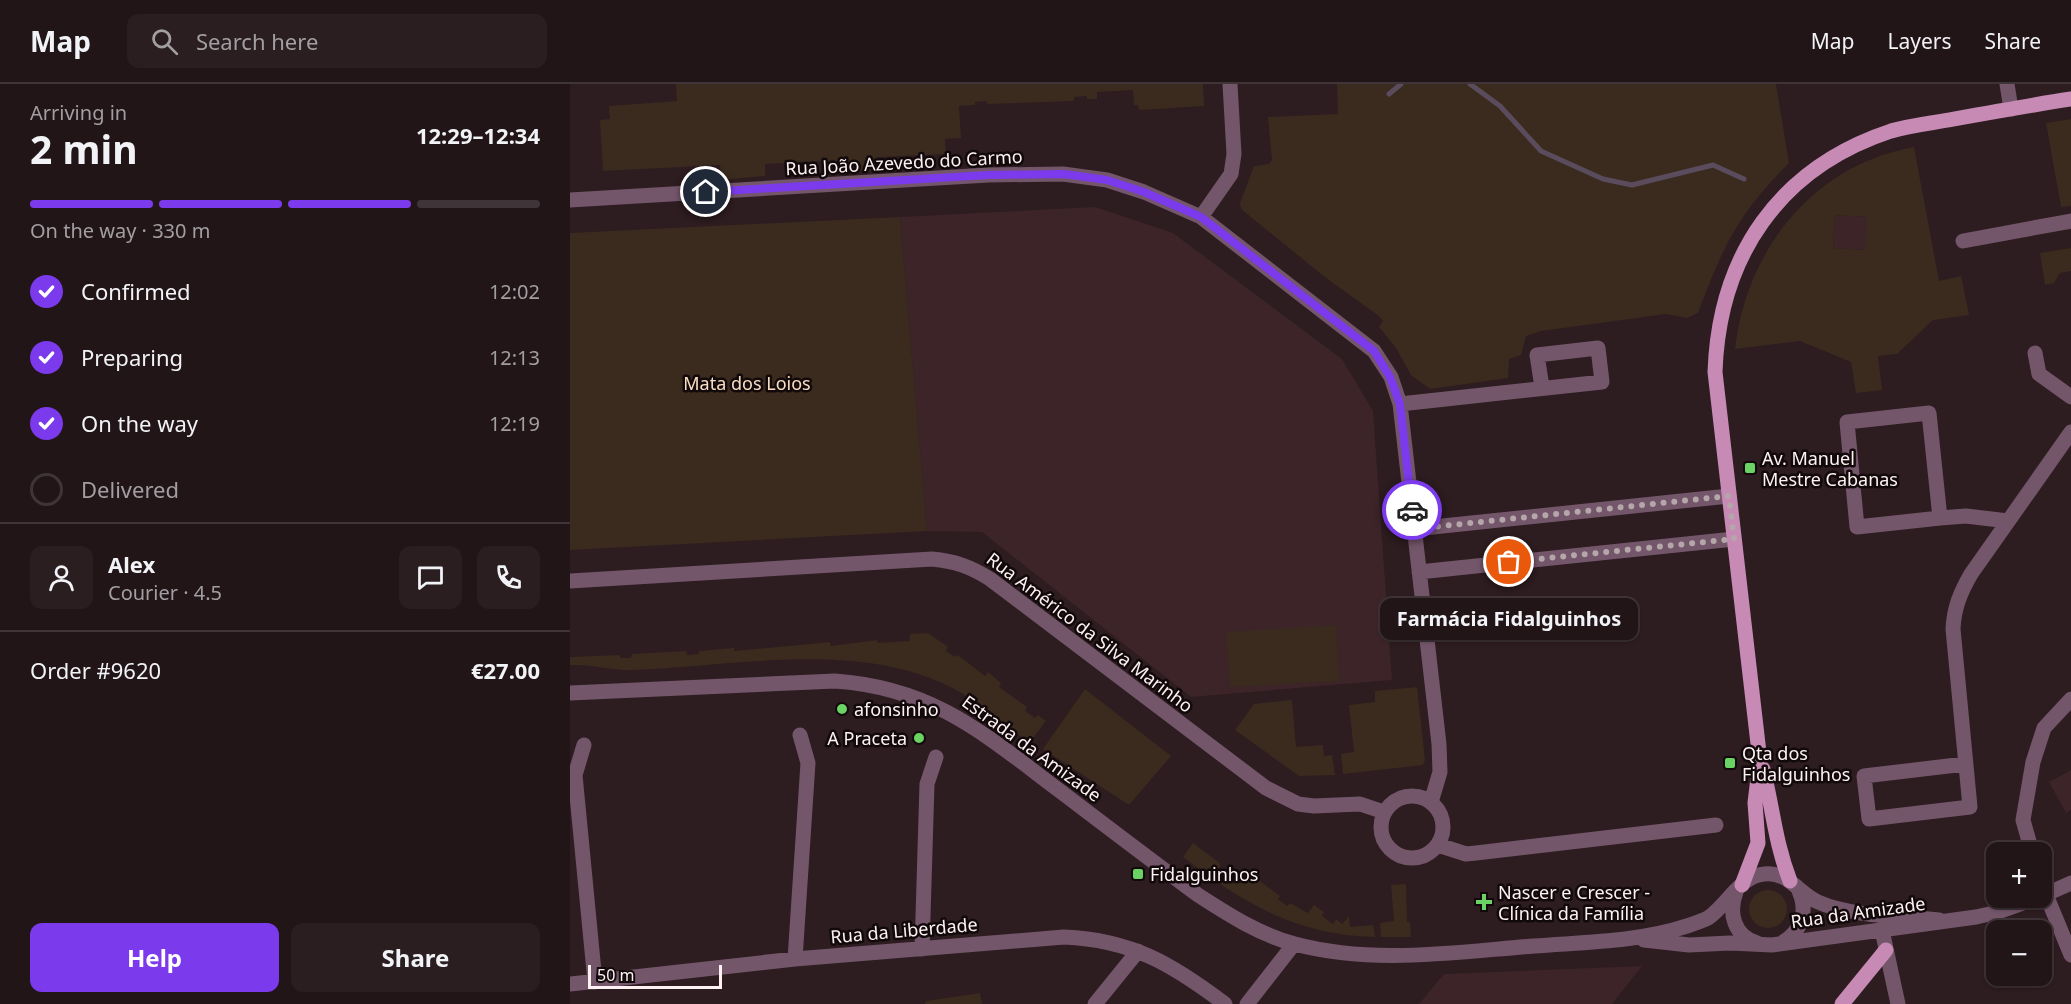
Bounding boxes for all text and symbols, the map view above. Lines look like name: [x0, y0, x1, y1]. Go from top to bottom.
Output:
search box: [127, 14, 547, 68]
text: Map: [30, 22, 91, 60]
icon: search: [148, 25, 181, 58]
text: Search here: [196, 26, 318, 56]
text: Map: [1811, 27, 1855, 55]
text: Layers: [1888, 27, 1952, 55]
text: Share: [1985, 27, 2041, 55]
text: Arriving in: [30, 99, 127, 126]
text: 12:29–12:34: [416, 120, 540, 150]
text: 2 min: [30, 122, 137, 175]
street label: Rua João Azevedo do Carmo: [785, 144, 1023, 180]
pin: [680, 166, 731, 217]
icon: home: [689, 175, 722, 208]
text: On the way · 330 m: [30, 217, 210, 244]
icon: check: [30, 275, 63, 308]
text: Confirmed: [81, 276, 191, 306]
text: 12:02: [489, 278, 540, 305]
icon: check: [30, 341, 63, 374]
text: Preparing: [81, 342, 183, 372]
text: 12:13: [489, 344, 540, 371]
park label: Mata dos Loios: [683, 371, 811, 395]
icon: check: [30, 407, 63, 440]
text: On the way: [81, 408, 198, 438]
text: 12:19: [489, 410, 540, 437]
place label: Av. Manuel Mestre Cabanas: [1762, 446, 1898, 491]
marker: Av. Manuel Mestre Cabanas: [1743, 461, 1757, 475]
text: Delivered: [81, 474, 179, 504]
courier: [1382, 480, 1442, 540]
icon: car: [1396, 494, 1429, 527]
pin: [1483, 536, 1534, 587]
icon: bag: [1492, 545, 1525, 578]
button: person: [30, 546, 93, 609]
button: chat: [399, 546, 462, 609]
button: phone: [477, 546, 540, 609]
street label: Rua Américo da Silva Marinho: [982, 546, 1198, 718]
text: Alex: [108, 549, 155, 579]
text: Courier · 4.5: [108, 579, 222, 606]
callout: Farmácia Fidalguinhos: [1380, 598, 1638, 640]
text: Farmácia Fidalguinhos: [1397, 605, 1621, 632]
text: Order #9620: [30, 655, 161, 685]
text: €27.00: [471, 655, 540, 685]
street label: Estrada da Amizade: [957, 689, 1107, 807]
place label: afonsinho: [854, 697, 939, 721]
marker: afonsinho: [835, 702, 849, 716]
place label: A Praceta: [827, 726, 907, 750]
marker: A Praceta: [912, 731, 926, 745]
place label: Qta dos Fidalguinhos: [1742, 741, 1850, 786]
marker: Qta dos Fidalguinhos: [1723, 756, 1737, 770]
map controls: [1986, 842, 2052, 986]
button: +: [1986, 842, 2052, 908]
place label: Fidalguinhos: [1150, 862, 1258, 886]
marker: Fidalguinhos: [1131, 867, 1145, 881]
place label: Nascer e Crescer - Clínica da Família: [1498, 880, 1650, 925]
street label: Rua da Amizade: [1789, 891, 1927, 933]
marker: Nascer e Crescer - Clínica da Família: [1475, 893, 1493, 911]
street label: Rua da Liberdade: [829, 912, 979, 948]
button: −: [1986, 920, 2052, 986]
button: Help: [30, 923, 279, 992]
button: Share: [291, 923, 540, 992]
scale bar: [588, 962, 722, 990]
text: 50 m: [597, 964, 634, 986]

